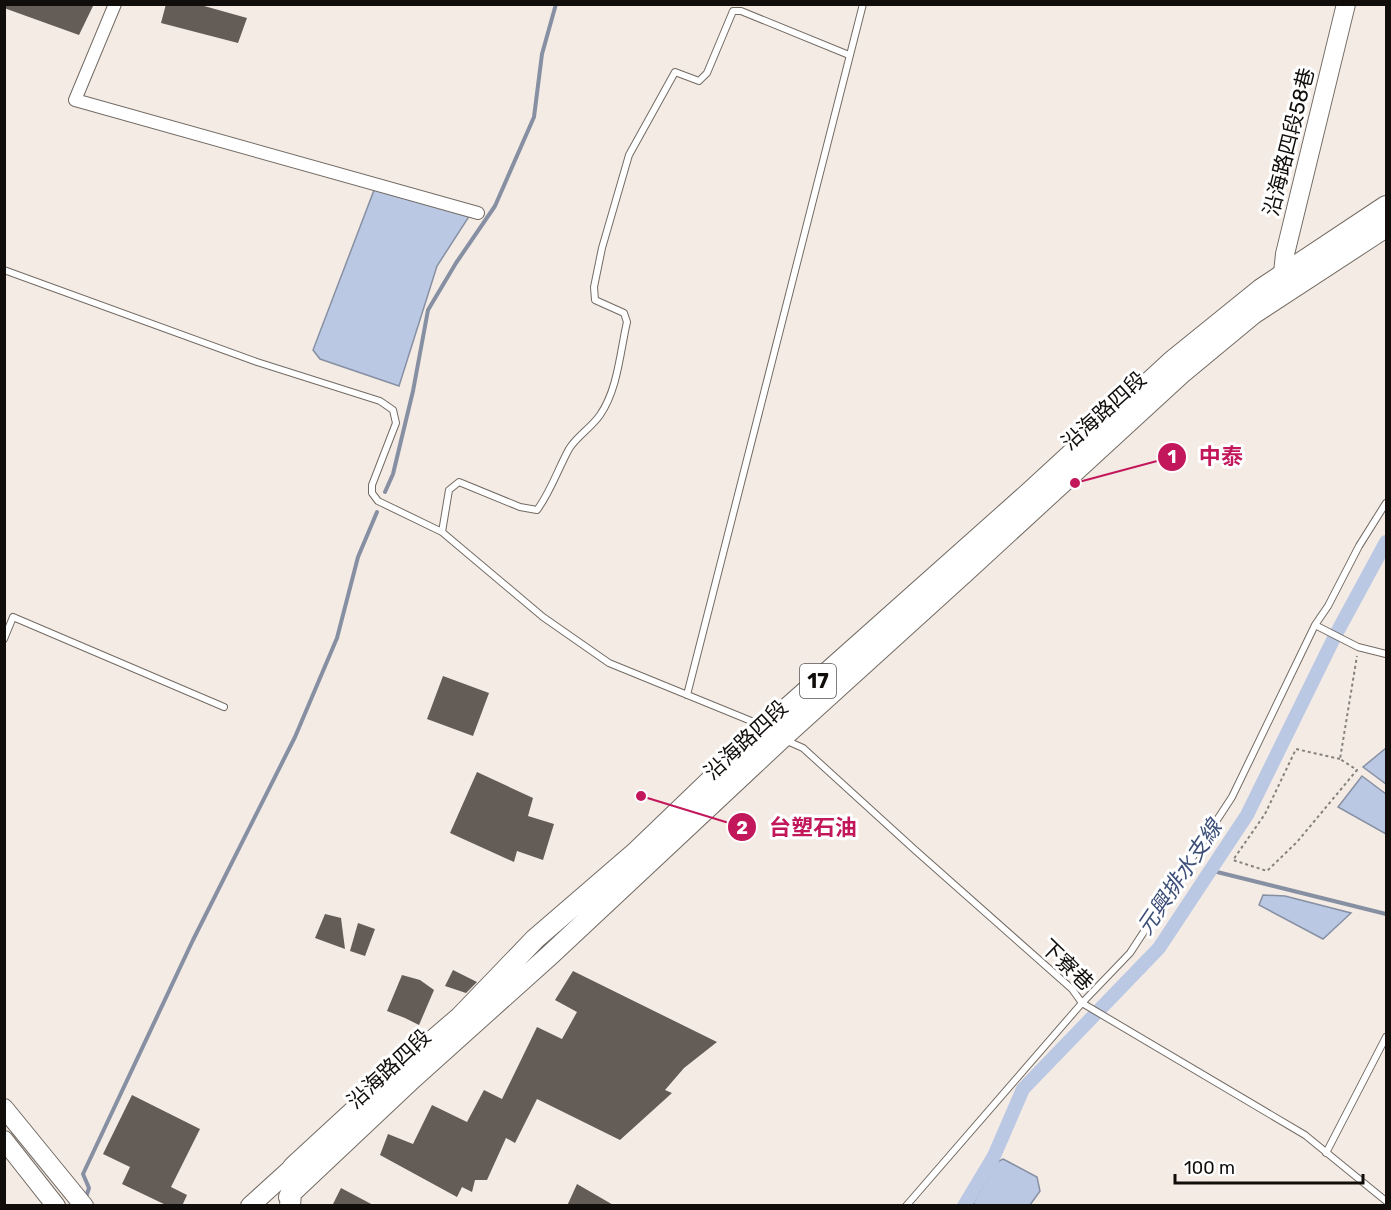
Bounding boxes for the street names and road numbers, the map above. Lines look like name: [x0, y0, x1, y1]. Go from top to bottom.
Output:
street label: 沿海路四段58巷: [1258, 65, 1319, 219]
street label: 沿海路四段: [1056, 366, 1151, 455]
road number: 17: [800, 664, 836, 698]
street label: 沿海路四段: [699, 695, 793, 785]
street label: 下寮巷: [1036, 934, 1099, 996]
street label: 沿海路四段: [342, 1024, 436, 1114]

